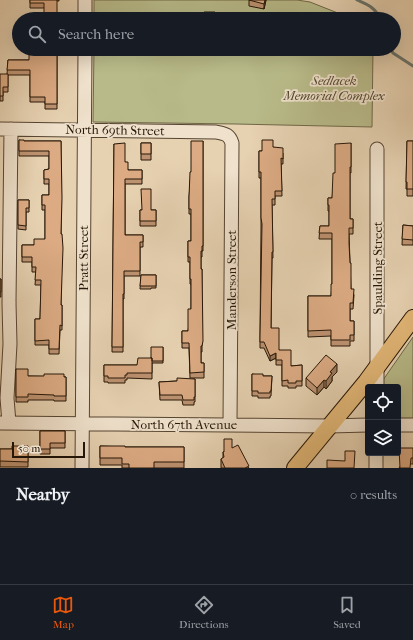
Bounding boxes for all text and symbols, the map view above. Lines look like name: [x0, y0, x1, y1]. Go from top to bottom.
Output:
search box: [12, 12, 401, 56]
icon: search: [26, 23, 48, 45]
text: Search here: [58, 25, 134, 43]
park label: Sedlacek Memorial Complex: [282, 73, 385, 103]
street label: North 69th Street: [65, 122, 165, 138]
street label: Spaulding Street: [370, 221, 385, 315]
street label: Pratt Street: [76, 225, 91, 291]
street label: Manderson Street: [224, 229, 239, 330]
map controls: [365, 384, 401, 456]
button: locate: [365, 384, 401, 420]
street label: North 67th Avenue: [131, 417, 238, 432]
button: layers: [365, 420, 401, 456]
scale bar: [12, 440, 85, 459]
text: 50 m: [18, 442, 40, 455]
text: Nearby: [16, 484, 70, 504]
text: 0 results: [350, 487, 397, 502]
tab: Map: [52, 594, 74, 631]
tab: Directions: [179, 594, 229, 631]
tab: Saved: [333, 594, 361, 631]

